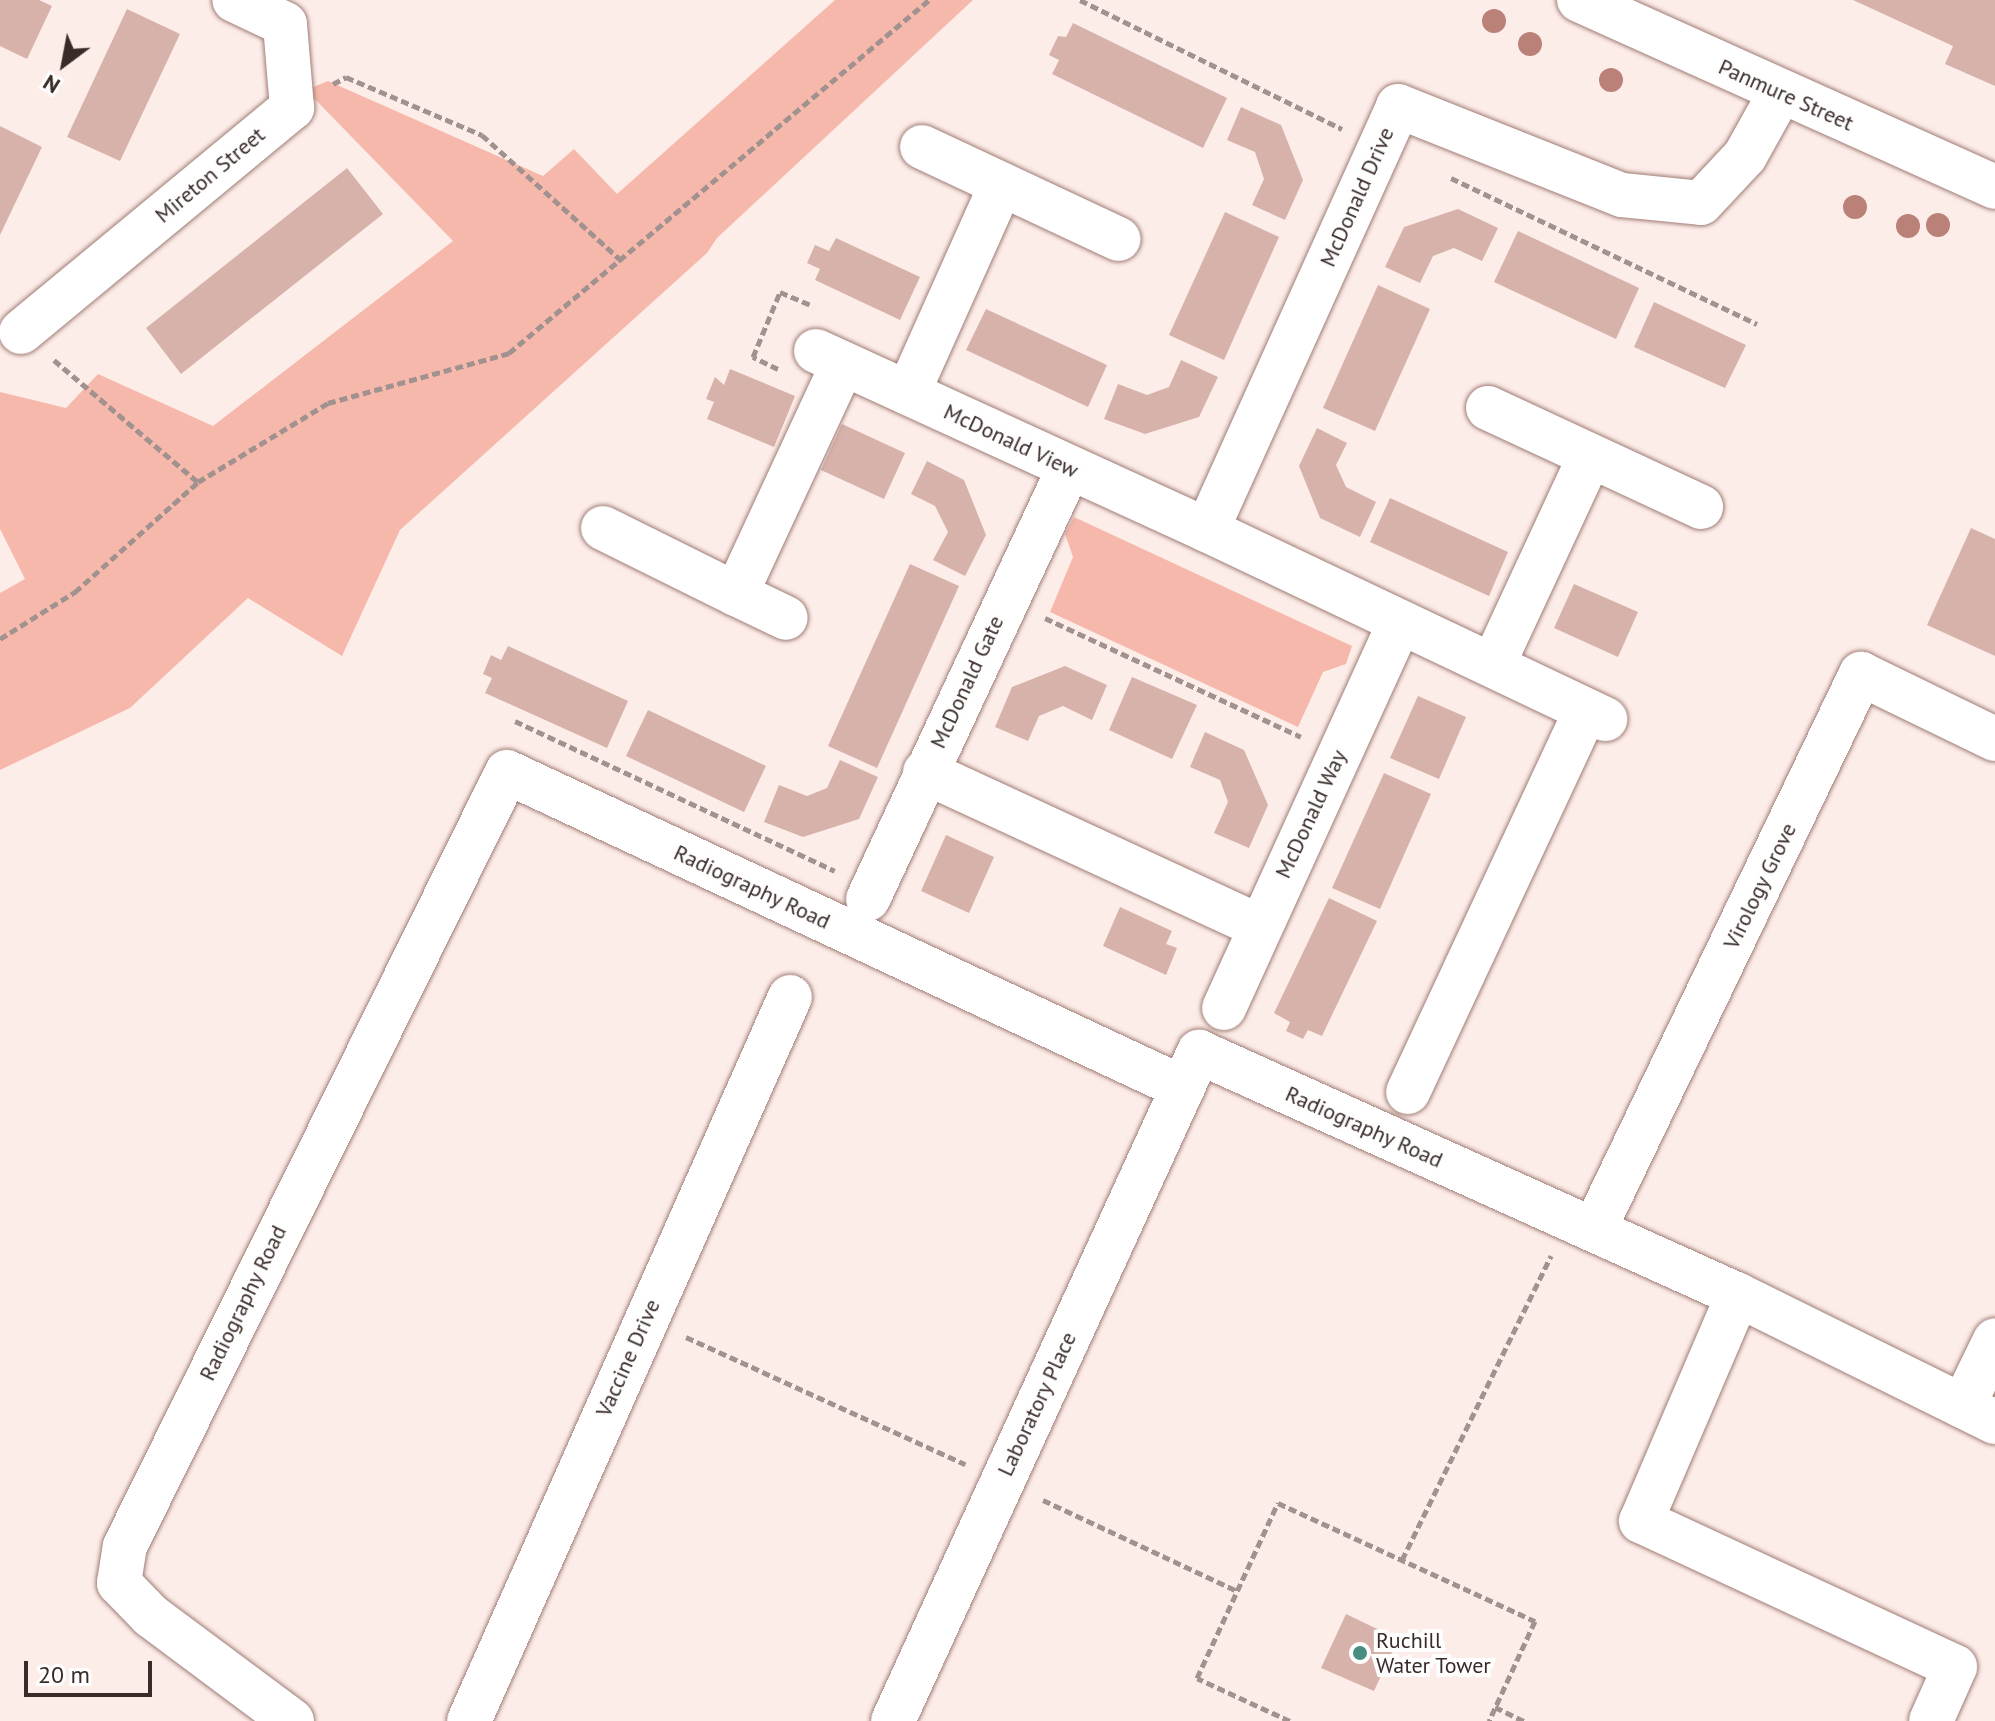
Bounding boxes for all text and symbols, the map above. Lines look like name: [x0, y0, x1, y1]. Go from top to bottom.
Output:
north arrow: [24, 24, 104, 104]
street label: Panmure Street: [1714, 53, 1858, 137]
text: N: [38, 69, 65, 100]
street label: Mireton Street: [150, 121, 270, 229]
street label: McDonald Drive: [1314, 123, 1400, 271]
street label: McDonald View: [939, 398, 1083, 484]
street label: McDonald Gate: [925, 611, 1009, 753]
street label: McDonald Way: [1270, 745, 1352, 883]
street label: Virology Grove: [1718, 818, 1802, 954]
street label: Radiography Road: [669, 839, 835, 935]
street label: Radiography Road: [1281, 1080, 1447, 1174]
street label: Radiography Road: [194, 1221, 292, 1385]
street label: Vaccine Drive: [590, 1295, 666, 1421]
street label: Laboratory Place: [992, 1327, 1082, 1481]
place label: Ruchill Water Tower: [1376, 1627, 1491, 1678]
marker: Ruchill Water Tower: [1351, 1644, 1369, 1662]
scale bar: [28, 1645, 156, 1695]
text: 20 m: [38, 1659, 90, 1690]

